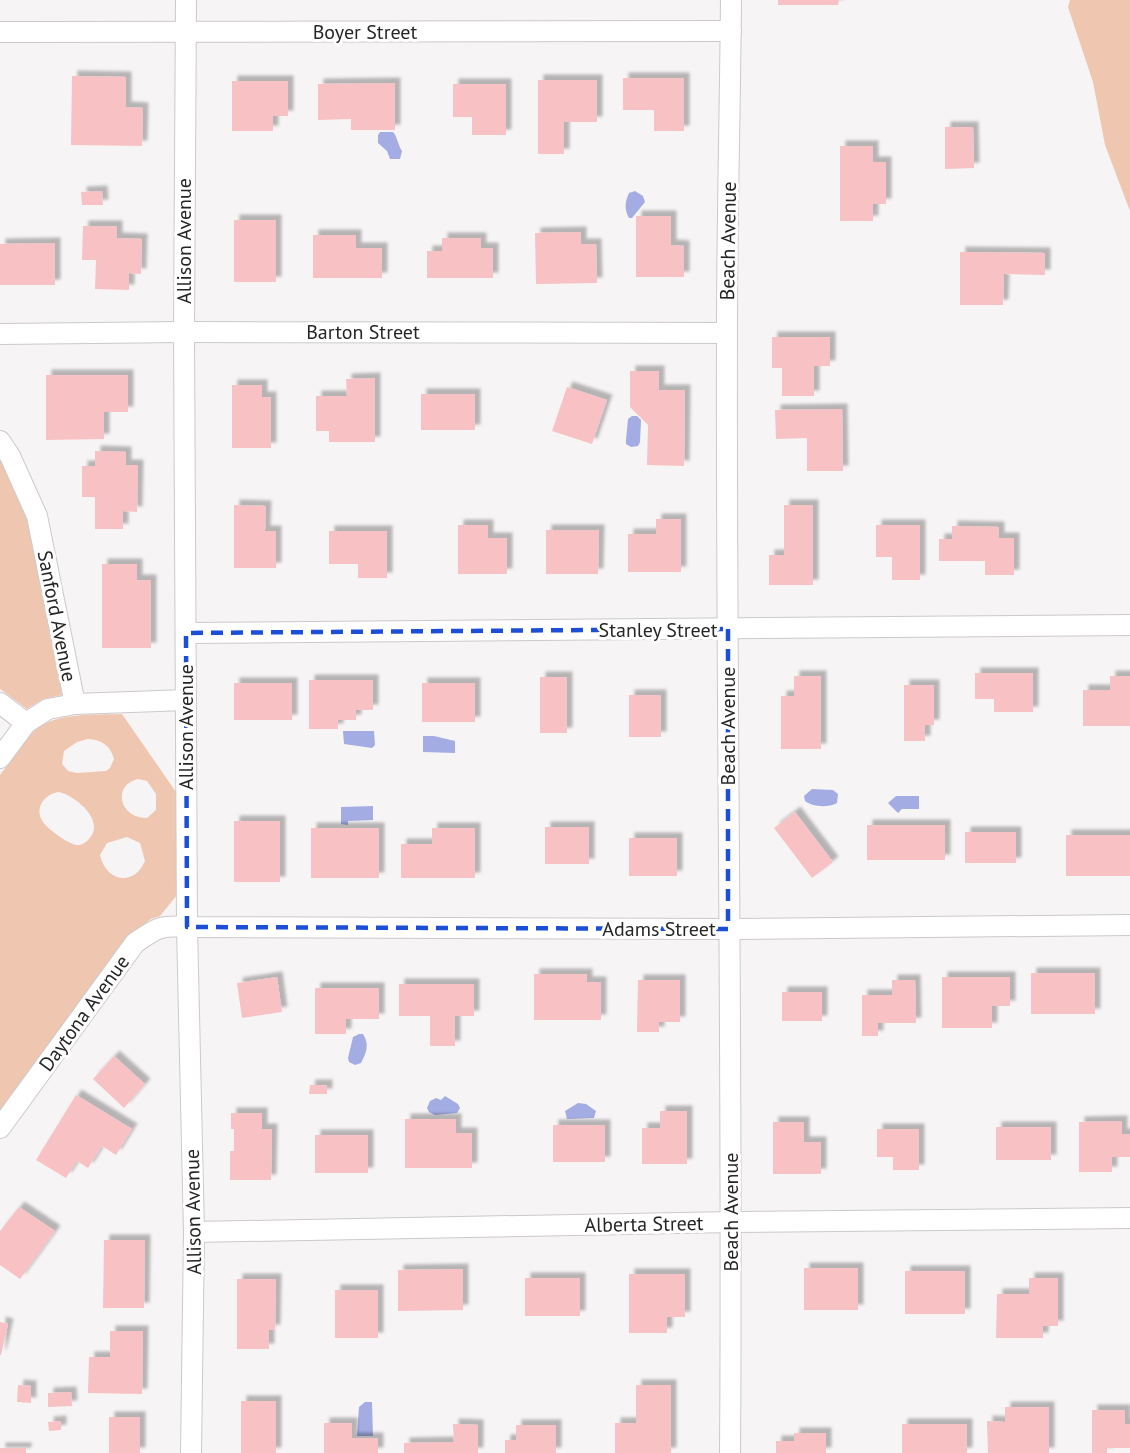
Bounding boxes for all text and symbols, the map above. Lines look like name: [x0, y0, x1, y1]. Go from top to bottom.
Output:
street label: Boyer Street: [313, 19, 418, 45]
street label: Allison Avenue: [171, 178, 197, 304]
street label: Beach Avenue: [714, 181, 742, 301]
street label: Barton Street: [306, 319, 420, 345]
street label: Sanford Avenue: [32, 548, 82, 684]
street label: Stanley Street: [599, 617, 718, 643]
street label: Allison Avenue: [173, 664, 199, 790]
street label: Beach Avenue: [715, 667, 741, 785]
street label: Adams Street: [602, 916, 716, 942]
street label: Daytona Avenue: [33, 950, 135, 1076]
street label: Allison Avenue: [179, 1149, 207, 1275]
street label: Beach Avenue: [718, 1153, 744, 1271]
street label: Alberta Street: [584, 1210, 704, 1238]

